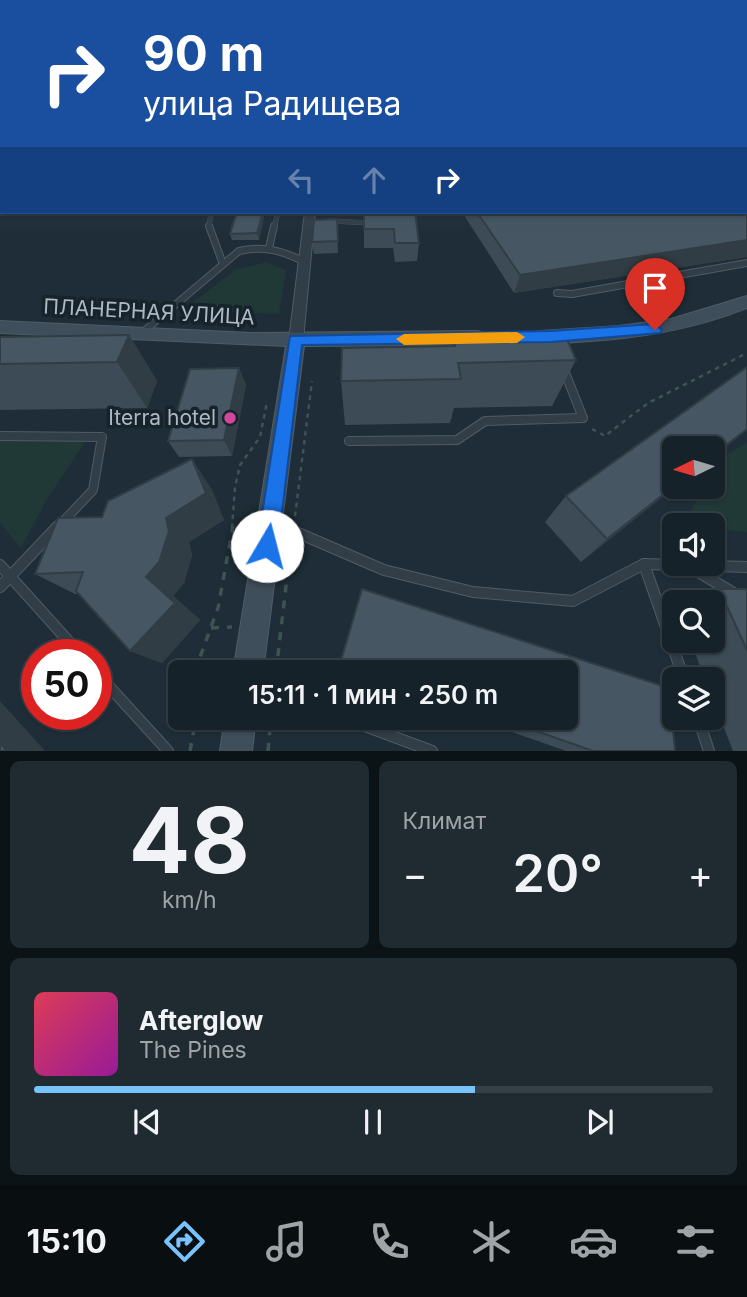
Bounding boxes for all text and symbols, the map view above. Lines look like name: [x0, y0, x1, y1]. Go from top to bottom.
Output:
text: 90 m: [143, 24, 264, 83]
icon: right: [28, 28, 119, 119]
text: улица Радищева: [143, 84, 402, 123]
icon: left: [282, 161, 320, 199]
icon: ahead: [355, 161, 393, 199]
icon: right: [428, 161, 466, 199]
pin: [625, 258, 685, 330]
icon: arrive: [636, 269, 674, 307]
street label: ПЛАНЕРНАЯ УЛИЦА: [43, 293, 255, 330]
place label: Iterra hotel: [108, 405, 216, 430]
marker: Iterra hotel: [222, 410, 238, 426]
north arrow: [662, 436, 724, 499]
map controls: [662, 436, 725, 730]
position arrow: [230, 509, 304, 583]
button: sound: [662, 513, 725, 576]
button: search: [662, 590, 725, 653]
speed limit sign: 50: [21, 639, 112, 730]
button: layers: [662, 667, 725, 730]
text: 15:11 · 1 мин · 250 m: [248, 679, 498, 710]
text: 48: [129, 785, 250, 895]
text: Климат: [403, 807, 486, 835]
text: 20°: [512, 842, 603, 905]
text: −: [403, 851, 428, 897]
text: +: [688, 851, 713, 897]
text: km/h: [162, 886, 217, 914]
text: Afterglow: [139, 1005, 263, 1036]
text: The Pines: [139, 1036, 247, 1064]
icon: previous: [128, 1103, 166, 1141]
icon: pause: [354, 1103, 392, 1141]
icon: next: [581, 1103, 619, 1141]
icon: directions: [160, 1217, 209, 1266]
icon: music: [262, 1217, 311, 1266]
icon: phone: [365, 1217, 414, 1266]
icon: climate: [467, 1217, 516, 1266]
icon: car: [569, 1217, 618, 1266]
icon: filters: [671, 1217, 720, 1266]
text: 15:10: [27, 1222, 107, 1261]

